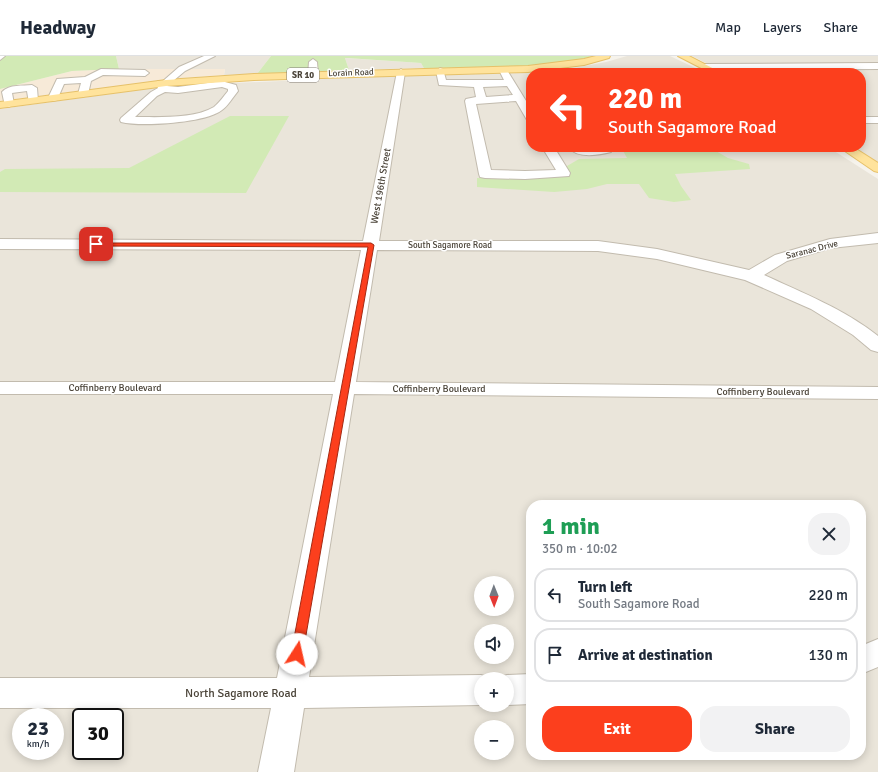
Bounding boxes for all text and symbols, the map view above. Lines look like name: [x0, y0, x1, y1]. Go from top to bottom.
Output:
text: Headway: [20, 16, 96, 40]
text: Map: [715, 19, 741, 36]
text: Layers: [763, 19, 802, 36]
text: Share: [824, 19, 858, 36]
street label: Lorain Road: [328, 67, 374, 79]
road number: SR 10: [287, 68, 319, 82]
text: 220 m: [608, 82, 682, 116]
icon: left: [542, 84, 594, 136]
text: South Sagamore Road: [608, 116, 776, 138]
street label: West 196th Street: [368, 147, 394, 225]
pin: [79, 227, 113, 261]
icon: arrive: [85, 233, 107, 255]
street label: Saranac Drive: [785, 238, 840, 262]
street label: South Sagamore Road: [408, 240, 492, 251]
street label: Coffinberry Boulevard: [68, 382, 162, 394]
street label: Coffinberry Boulevard: [392, 383, 486, 395]
street label: Coffinberry Boulevard: [716, 386, 810, 398]
text: 1 min: [542, 511, 600, 541]
button: close: [808, 513, 850, 555]
text: 350 m · 10:02: [542, 541, 618, 557]
north arrow: [474, 576, 514, 616]
map controls: [474, 576, 514, 760]
text: Turn left: [578, 578, 632, 596]
icon: left: [544, 584, 566, 606]
text: 220 m: [808, 586, 848, 604]
text: South Sagamore Road: [578, 596, 700, 612]
button: sound: [474, 624, 514, 664]
position arrow: [276, 633, 318, 675]
icon: arrive: [544, 644, 566, 666]
text: Arrive at destination: [578, 646, 713, 664]
text: 130 m: [808, 646, 848, 664]
button: +: [474, 672, 514, 712]
street label: North Sagamore Road: [185, 686, 297, 701]
button: Exit: [542, 706, 692, 752]
button: Share: [700, 706, 850, 752]
speed limit sign: 30: [72, 708, 124, 760]
text: 23: [27, 716, 49, 741]
button: −: [474, 720, 514, 760]
text: km/h: [27, 738, 49, 750]

